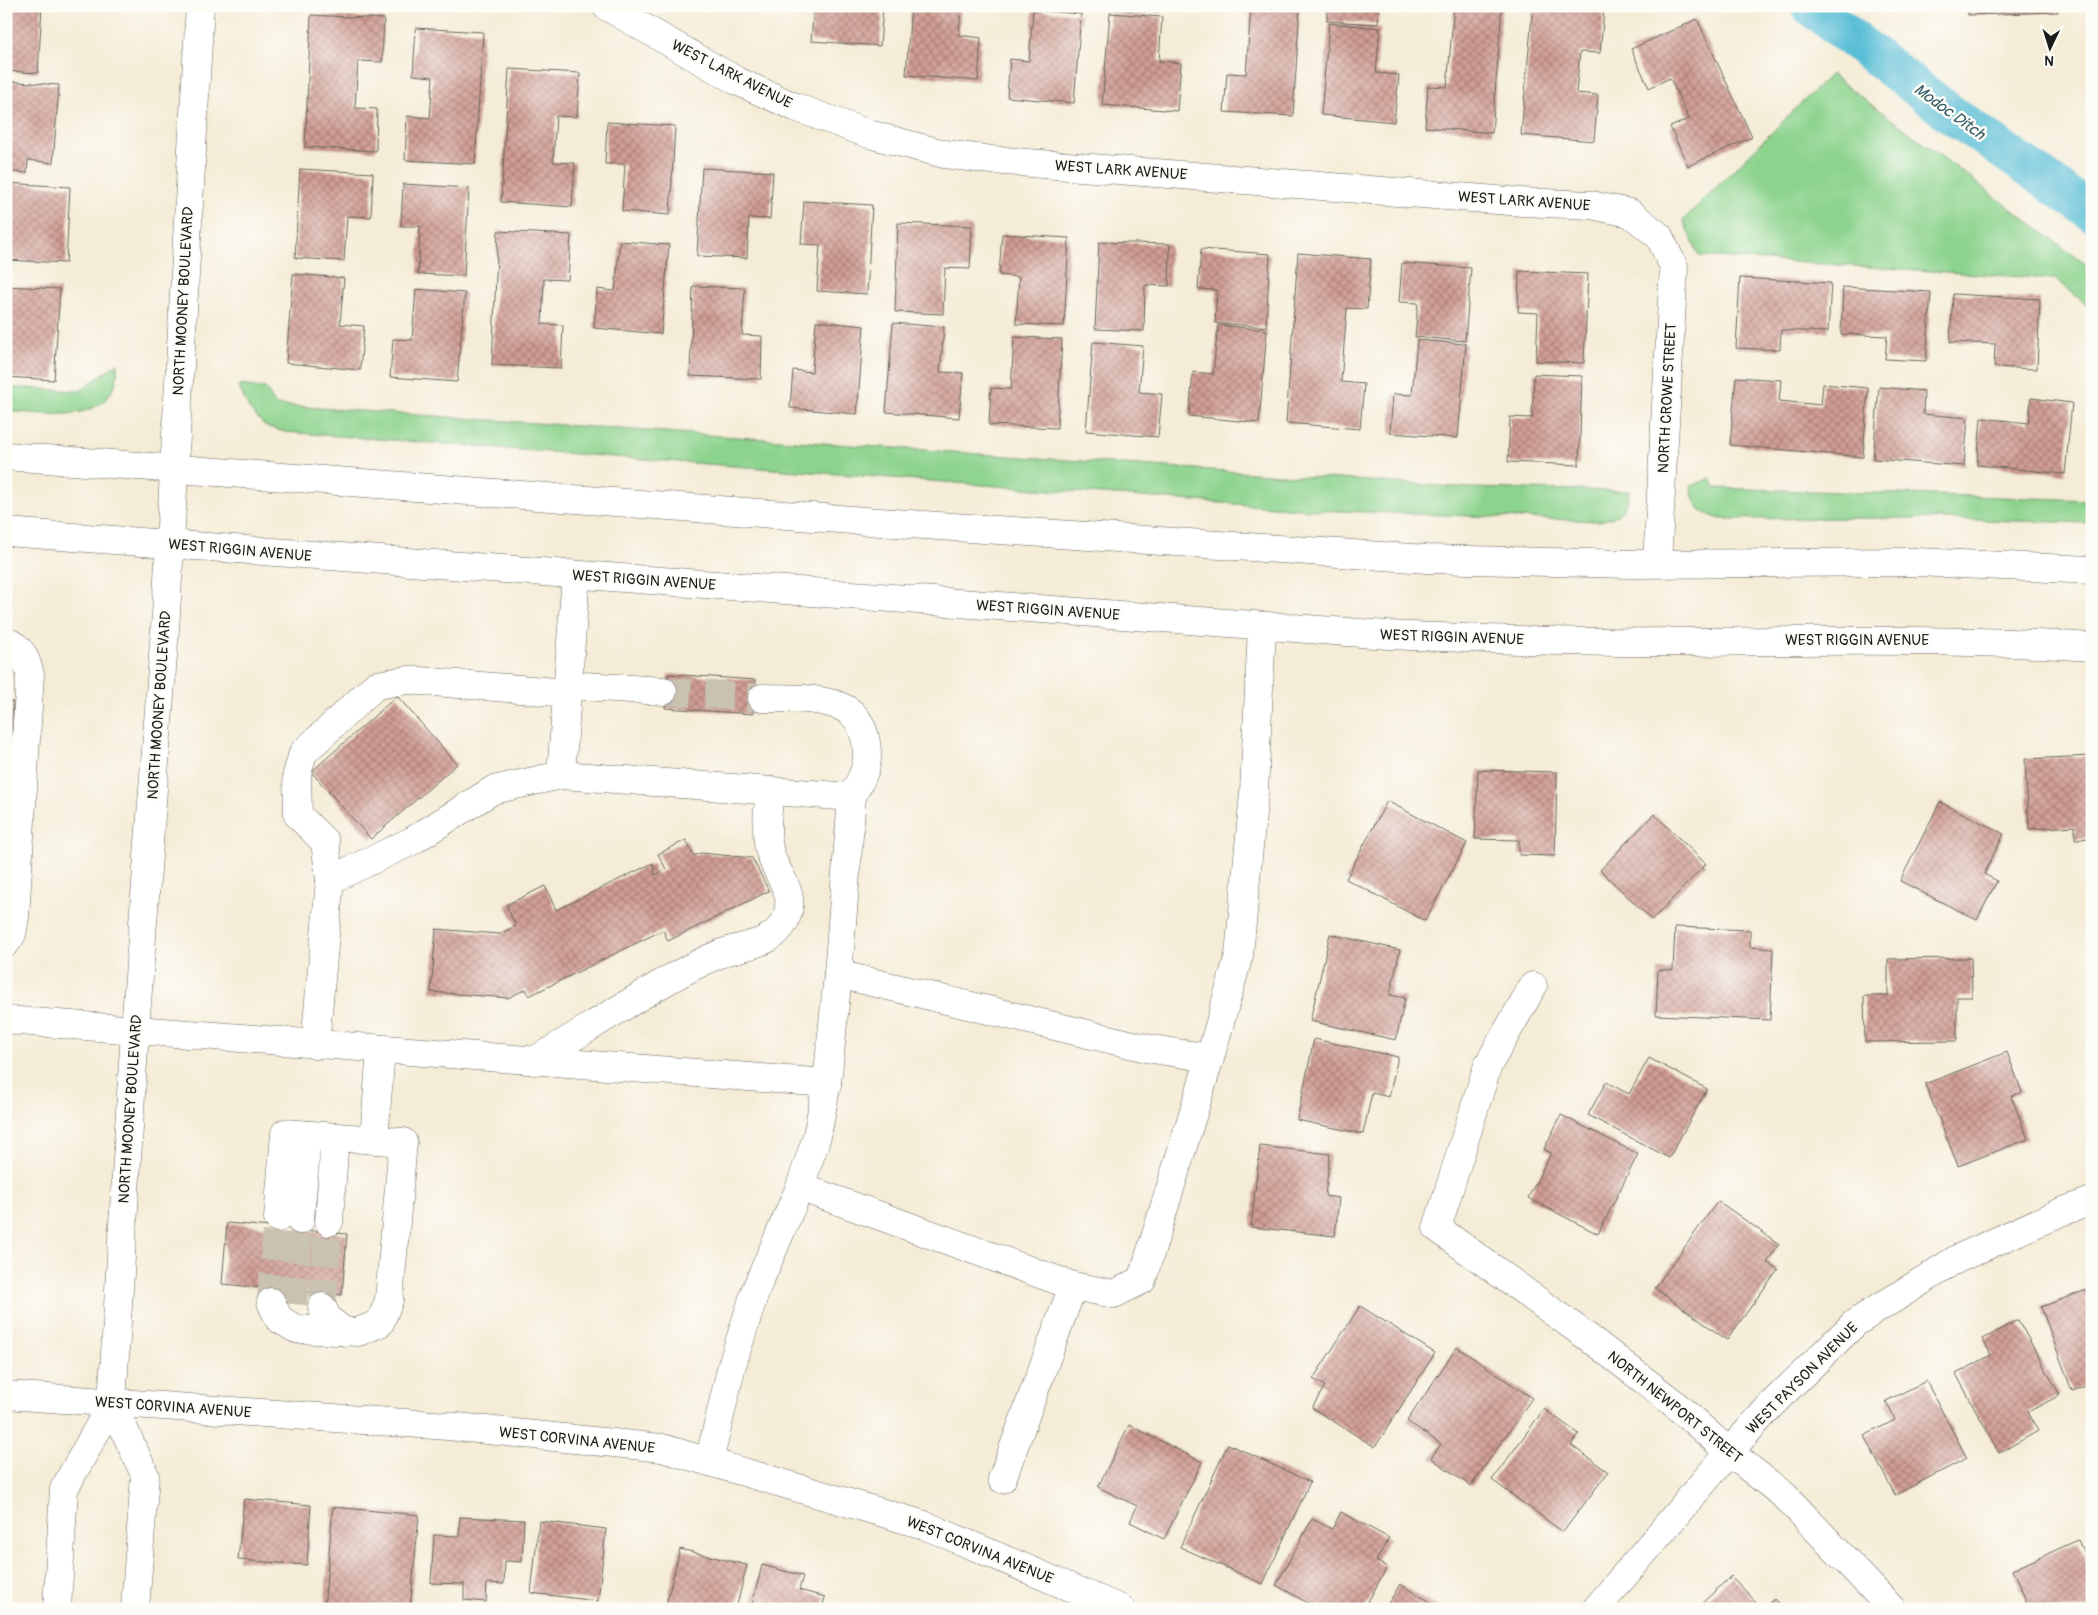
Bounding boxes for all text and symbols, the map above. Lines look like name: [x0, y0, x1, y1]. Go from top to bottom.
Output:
north arrow: [2026, 22, 2076, 72]
street label: WEST LARK AVENUE: [668, 36, 795, 113]
text: N: [2044, 52, 2054, 69]
water label: Modoc Ditch: [1910, 79, 1990, 145]
street label: WEST LARK AVENUE: [1054, 156, 1188, 185]
street label: WEST LARK AVENUE: [1457, 187, 1591, 216]
street label: NORTH MOONEY BOULEVARD: [169, 206, 198, 396]
street label: NORTH CROWE STREET: [1654, 322, 1681, 474]
street label: WEST RIGGIN AVENUE: [167, 535, 313, 566]
street label: WEST RIGGIN AVENUE: [571, 566, 717, 595]
street label: WEST RIGGIN AVENUE: [975, 596, 1121, 625]
street label: NORTH MOONEY BOULEVARD: [143, 610, 176, 800]
street label: WEST RIGGIN AVENUE: [1380, 625, 1525, 650]
street label: WEST RIGGIN AVENUE: [1785, 631, 1929, 650]
street label: NORTH MOONEY BOULEVARD: [114, 1014, 147, 1204]
street label: WEST PAYSON AVENUE: [1742, 1318, 1862, 1438]
street label: NORTH NEWPORT STREET: [1603, 1347, 1746, 1468]
street label: WEST CORVINA AVENUE: [94, 1393, 252, 1422]
street label: WEST CORVINA AVENUE: [498, 1423, 656, 1458]
street label: WEST CORVINA AVENUE: [904, 1512, 1056, 1589]

